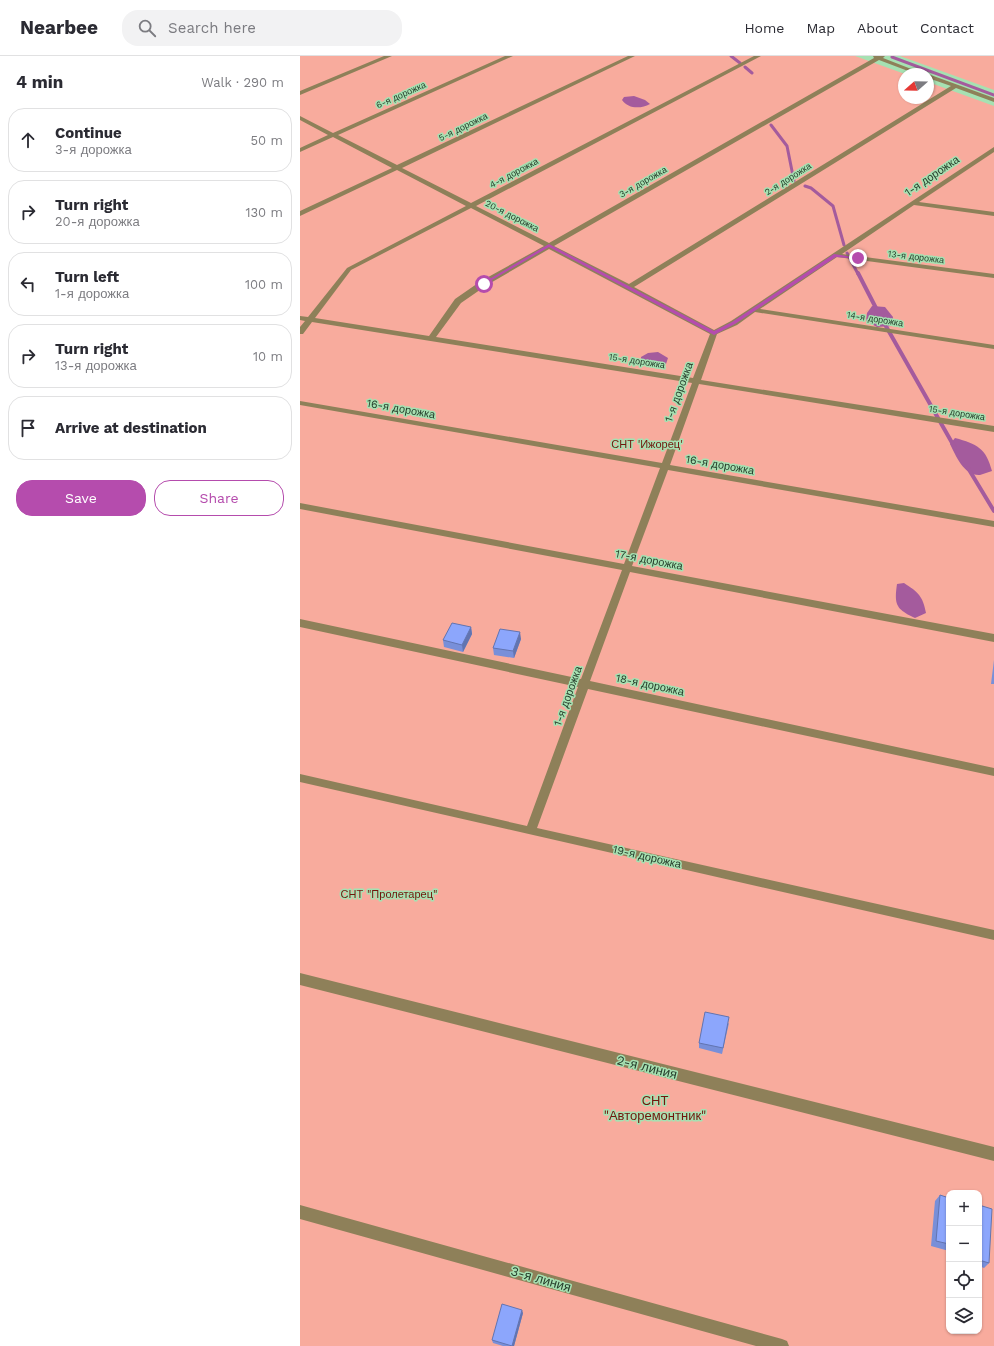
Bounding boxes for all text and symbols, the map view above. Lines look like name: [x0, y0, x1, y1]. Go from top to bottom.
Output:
search box: [122, 10, 402, 46]
text: Nearbee: [20, 16, 98, 39]
icon: search: [136, 17, 158, 39]
text: Search here: [168, 19, 256, 37]
text: Home: [744, 20, 784, 36]
text: Map: [806, 20, 835, 36]
text: About: [857, 20, 898, 36]
text: Contact: [920, 20, 974, 36]
north arrow: [898, 68, 934, 104]
text: 4 min: [16, 72, 63, 92]
text: Walk · 290 m: [201, 75, 284, 90]
street label: 6-я дорожка: [375, 80, 427, 110]
street label: 5-я дорожка: [437, 111, 489, 143]
text: Continue: [55, 124, 122, 142]
icon: ahead: [17, 129, 39, 151]
text: 50 m: [251, 133, 283, 148]
text: 3-я дорожка: [55, 142, 132, 157]
street label: 1-я дорожка: [902, 153, 962, 199]
street label: 4-я дорожка: [488, 156, 540, 190]
street label: 2-я дорожка: [763, 161, 813, 197]
street label: 3-я дорожка: [618, 164, 668, 200]
text: Turn right: [55, 196, 128, 214]
street label: 20-я дорожка: [484, 198, 540, 234]
icon: right: [17, 201, 39, 223]
text: 130 m: [245, 205, 283, 220]
text: 20-я дорожка: [55, 214, 140, 229]
route end: [849, 249, 867, 267]
street label: 13-я дорожка: [887, 249, 945, 265]
text: Turn left: [55, 268, 119, 286]
icon: left: [17, 273, 39, 295]
route start: [475, 275, 493, 293]
text: 100 m: [245, 277, 283, 292]
text: 1-я дорожка: [55, 286, 129, 301]
street label: 14-я дорожка: [846, 310, 904, 328]
text: Turn right: [55, 340, 128, 358]
icon: right: [17, 345, 39, 367]
text: 10 m: [253, 349, 283, 364]
street label: 15-я дорожка: [608, 352, 666, 370]
text: 13-я дорожка: [55, 358, 137, 373]
street label: 1-я дорожка: [662, 359, 696, 424]
street label: 16-я дорожка: [366, 397, 437, 422]
street label: 15-я дорожка: [928, 404, 986, 422]
icon: arrive: [17, 417, 39, 439]
text: Arrive at destination: [55, 419, 207, 437]
park label: СНТ 'Ижорец': [611, 438, 683, 451]
street label: 16-я дорожка: [685, 453, 756, 478]
button: Save: [16, 480, 146, 516]
button: Share: [154, 480, 284, 516]
street label: 17-я дорожка: [614, 547, 685, 573]
street label: 1-я дорожка: [551, 663, 585, 728]
street label: 18-я дорожка: [615, 671, 686, 699]
street label: 19-я дорожка: [612, 843, 683, 871]
park label: СНТ "Пролетарец": [341, 888, 437, 901]
street label: 2-я линия: [615, 1052, 679, 1082]
park label: СНТ "Авторемонтник": [604, 1093, 706, 1123]
map controls: [946, 1190, 982, 1334]
button: +: [946, 1190, 982, 1226]
button: −: [946, 1226, 982, 1262]
button: locate: [946, 1262, 982, 1298]
street label: 3-я линия: [509, 1263, 573, 1295]
button: layers: [946, 1298, 982, 1334]

